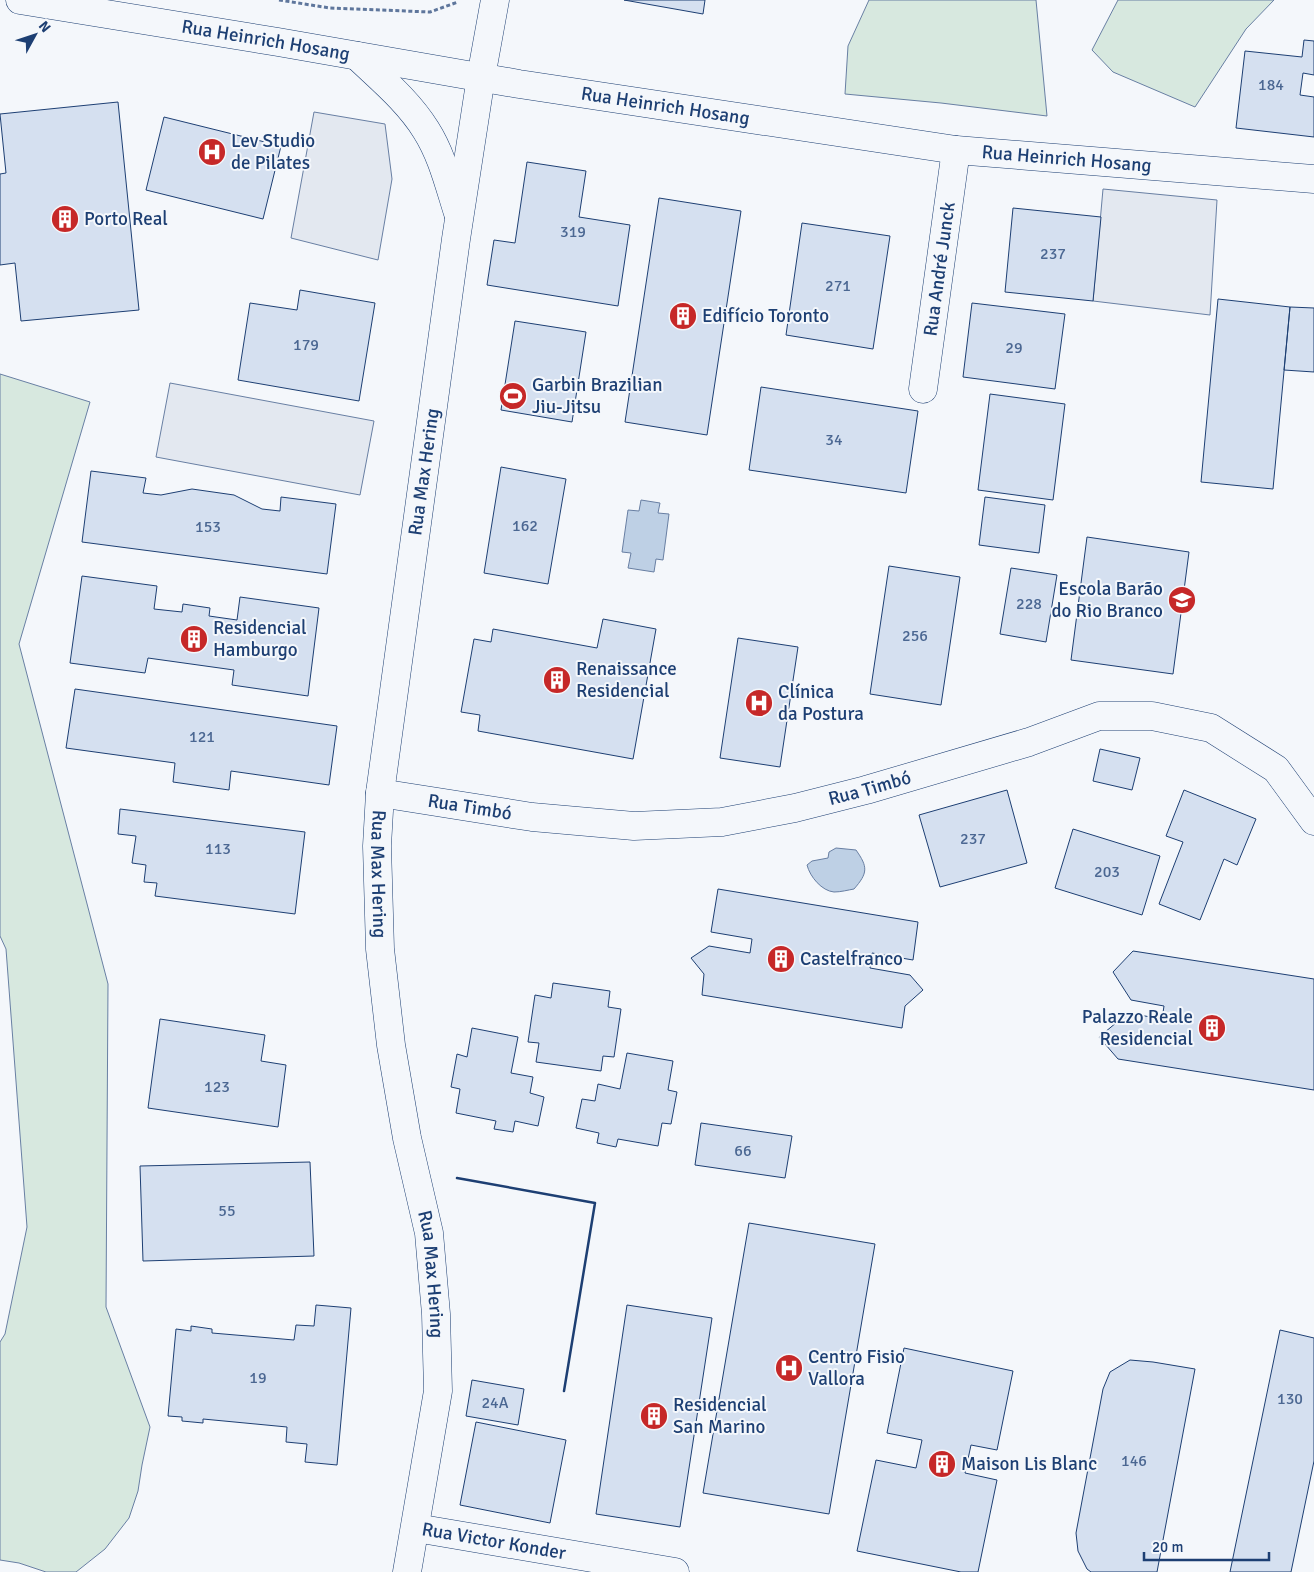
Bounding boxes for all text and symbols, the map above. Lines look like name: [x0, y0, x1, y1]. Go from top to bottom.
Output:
north arrow: [10, 10, 60, 60]
street label: Rua Heinrich Hosang: [180, 14, 352, 66]
text: N: [35, 18, 54, 36]
house number: 184: [1258, 75, 1284, 95]
street label: Rua Heinrich Hosang: [579, 82, 751, 131]
place label: Lev Studio de Pilates: [231, 129, 315, 175]
hospital icon: Lev Studio de Pilates: [197, 137, 227, 167]
street label: Rua Heinrich Hosang: [981, 140, 1152, 178]
street label: Rua André Junck: [918, 200, 961, 338]
building icon: Porto Real: [50, 204, 80, 234]
place label: Porto Real: [84, 207, 168, 231]
house number: 319: [560, 222, 586, 242]
house number: 237: [1040, 244, 1066, 264]
house number: 271: [825, 276, 851, 296]
building icon: Edifício Toronto: [668, 301, 698, 331]
place label: Edifício Toronto: [702, 304, 829, 328]
house number: 179: [293, 335, 319, 355]
house number: 29: [1005, 338, 1023, 358]
place label: Garbin Brazilian Jiu-Jitsu: [532, 373, 663, 419]
sports icon: Garbin Brazilian Jiu-Jitsu: [498, 381, 528, 411]
street label: Rua Max Hering: [403, 407, 445, 537]
house number: 34: [825, 430, 843, 450]
house number: 162: [512, 516, 538, 536]
house number: 153: [195, 517, 221, 537]
place label: Escola Barão do Rio Branco: [1051, 577, 1163, 623]
school or university icon: Escola Barão do Rio Branco: [1167, 585, 1197, 615]
house number: 228: [1016, 594, 1042, 614]
place label: Residencial Hamburgo: [213, 616, 307, 662]
building icon: Residencial Hamburgo: [179, 624, 209, 654]
house number: 256: [902, 626, 928, 646]
place label: Renaissance Residencial: [576, 657, 677, 703]
building icon: Renaissance Residencial: [542, 665, 572, 695]
place label: Clínica da Postura: [778, 680, 864, 726]
hospital icon: Clínica da Postura: [744, 688, 774, 718]
house number: 121: [189, 727, 215, 747]
street label: Rua Timbó: [826, 765, 914, 811]
street label: Rua Timbó: [426, 789, 514, 826]
street label: Rua Max Hering: [365, 809, 392, 938]
house number: 237: [960, 829, 986, 849]
house number: 113: [205, 839, 231, 859]
house number: 203: [1094, 862, 1120, 882]
building icon: Castelfranco: [766, 944, 796, 974]
place label: Castelfranco: [800, 947, 903, 971]
place label: Palazzo Reale Residencial: [1082, 1005, 1193, 1051]
building icon: Palazzo Reale Residencial: [1197, 1013, 1227, 1043]
house number: 123: [204, 1077, 230, 1097]
house number: 66: [734, 1141, 752, 1161]
house number: 55: [218, 1201, 236, 1221]
street label: Rua Max Hering: [412, 1208, 449, 1339]
place label: Centro Fisio Vallora: [808, 1345, 905, 1391]
hospital icon: Centro Fisio Vallora: [774, 1353, 804, 1383]
house number: 19: [249, 1368, 267, 1388]
house number: 130: [1277, 1389, 1303, 1409]
house number: 24A: [481, 1393, 509, 1413]
place label: Residencial San Marino: [673, 1393, 767, 1439]
building icon: Residencial San Marino: [639, 1401, 669, 1431]
building icon: Maison Lis Blanc: [927, 1449, 957, 1479]
house number: 146: [1121, 1451, 1147, 1471]
place label: Maison Lis Blanc: [961, 1452, 1097, 1476]
street label: Rua Victor Konder: [420, 1517, 568, 1565]
scale bar: [1144, 1530, 1269, 1562]
text: 20 m: [1152, 1538, 1183, 1556]

